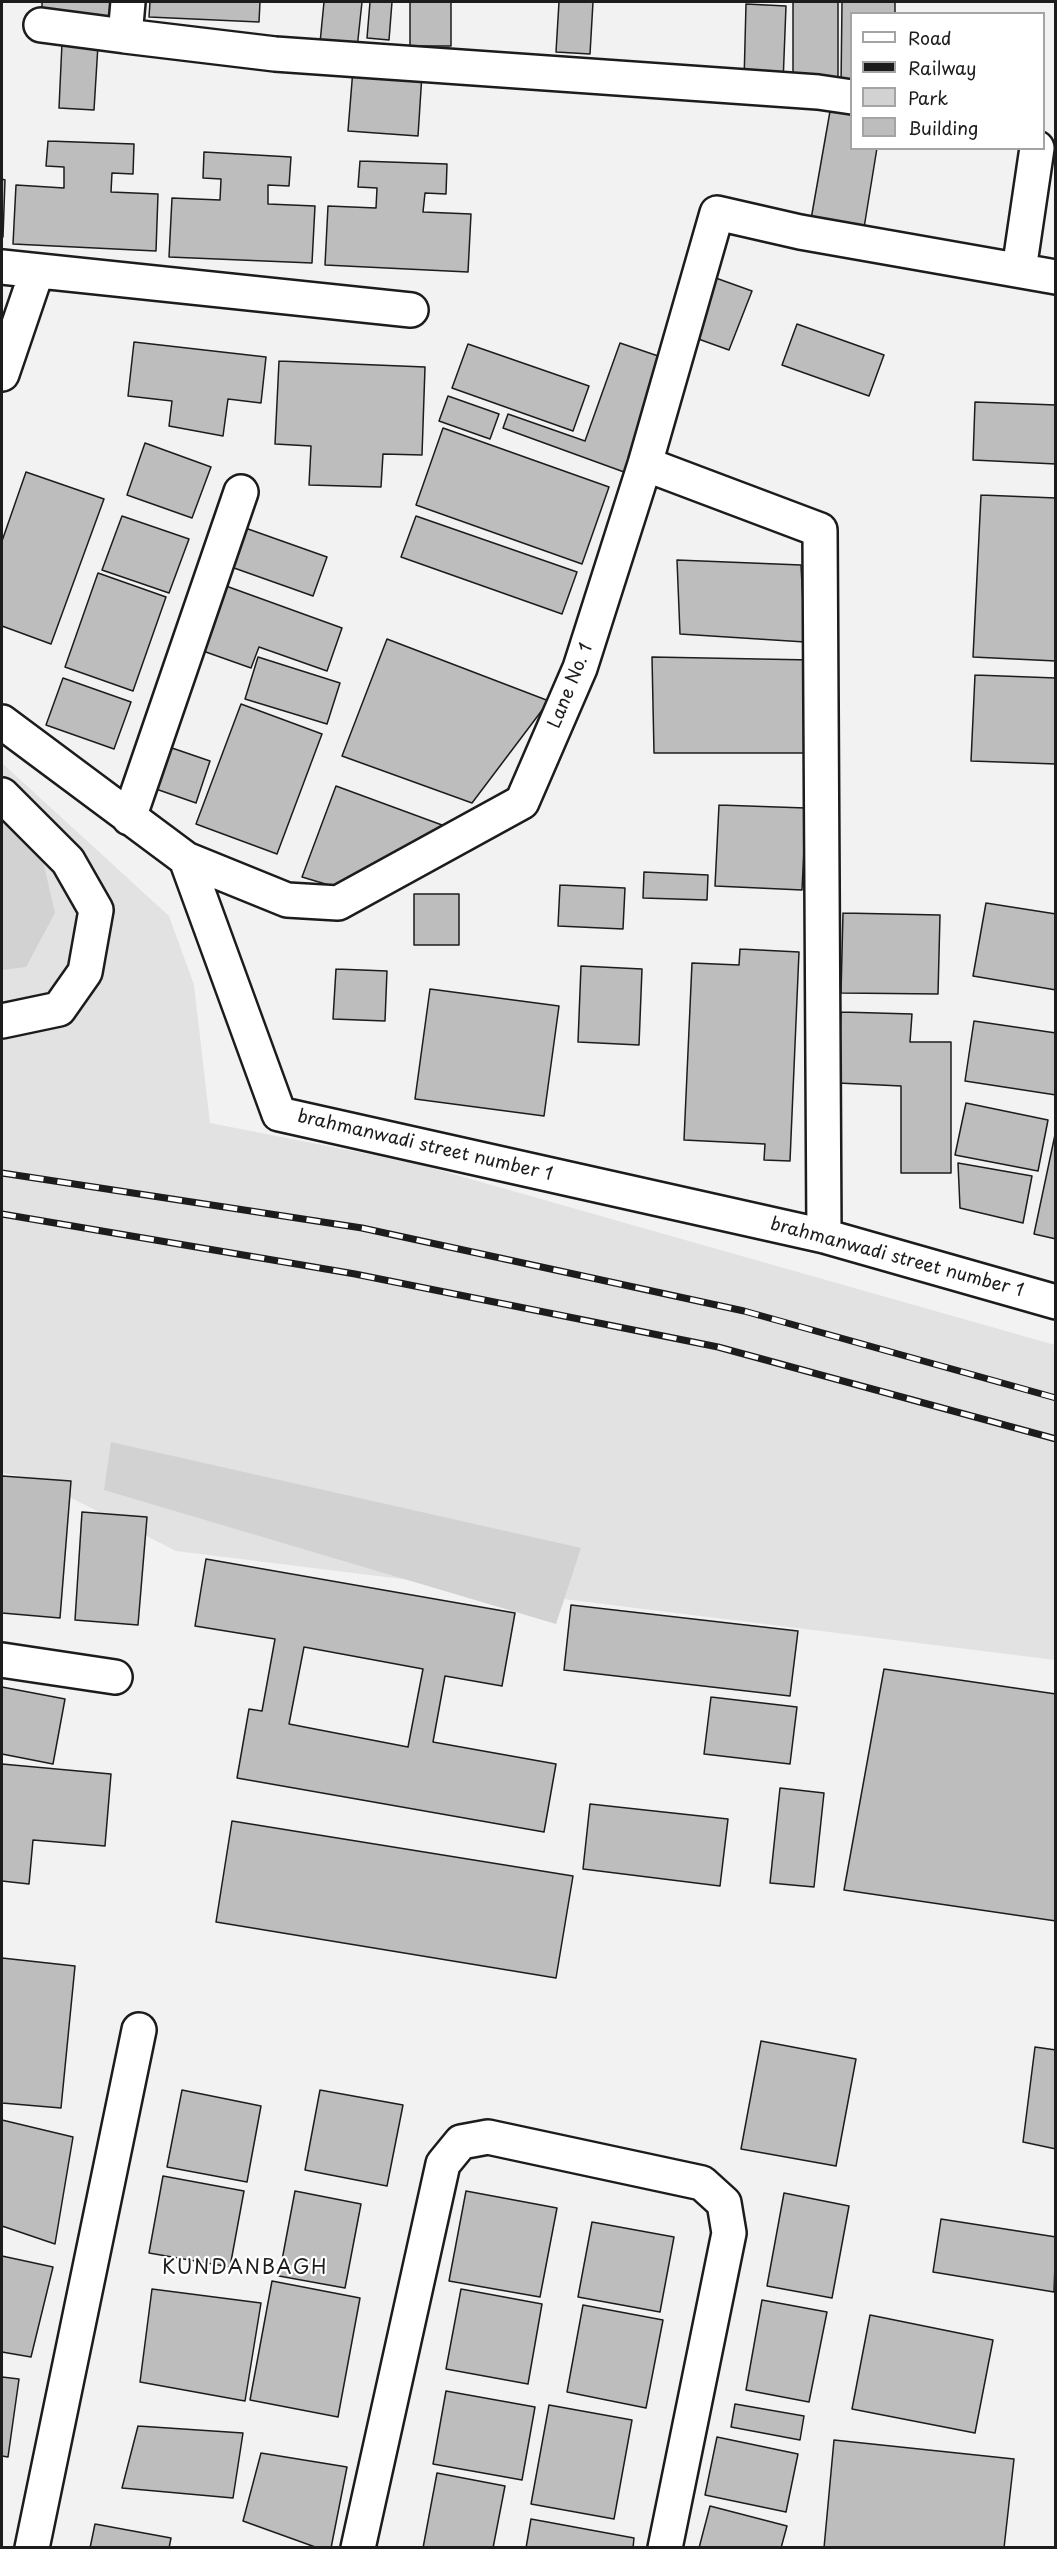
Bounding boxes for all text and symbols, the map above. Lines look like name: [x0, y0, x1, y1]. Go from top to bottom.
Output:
legend: [850, 12, 1045, 150]
text: Road: [908, 24, 952, 51]
text: Railway: [908, 54, 976, 81]
text: Park: [908, 84, 948, 111]
text: Building: [908, 114, 978, 141]
street label: Lane No. 1: [544, 640, 598, 732]
street label: brahmanwadi street number 1: [295, 1106, 555, 1186]
street label: brahmanwadi street number 1: [768, 1214, 1026, 1302]
district label: KUNDANBAGH: [160, 2256, 330, 2280]

